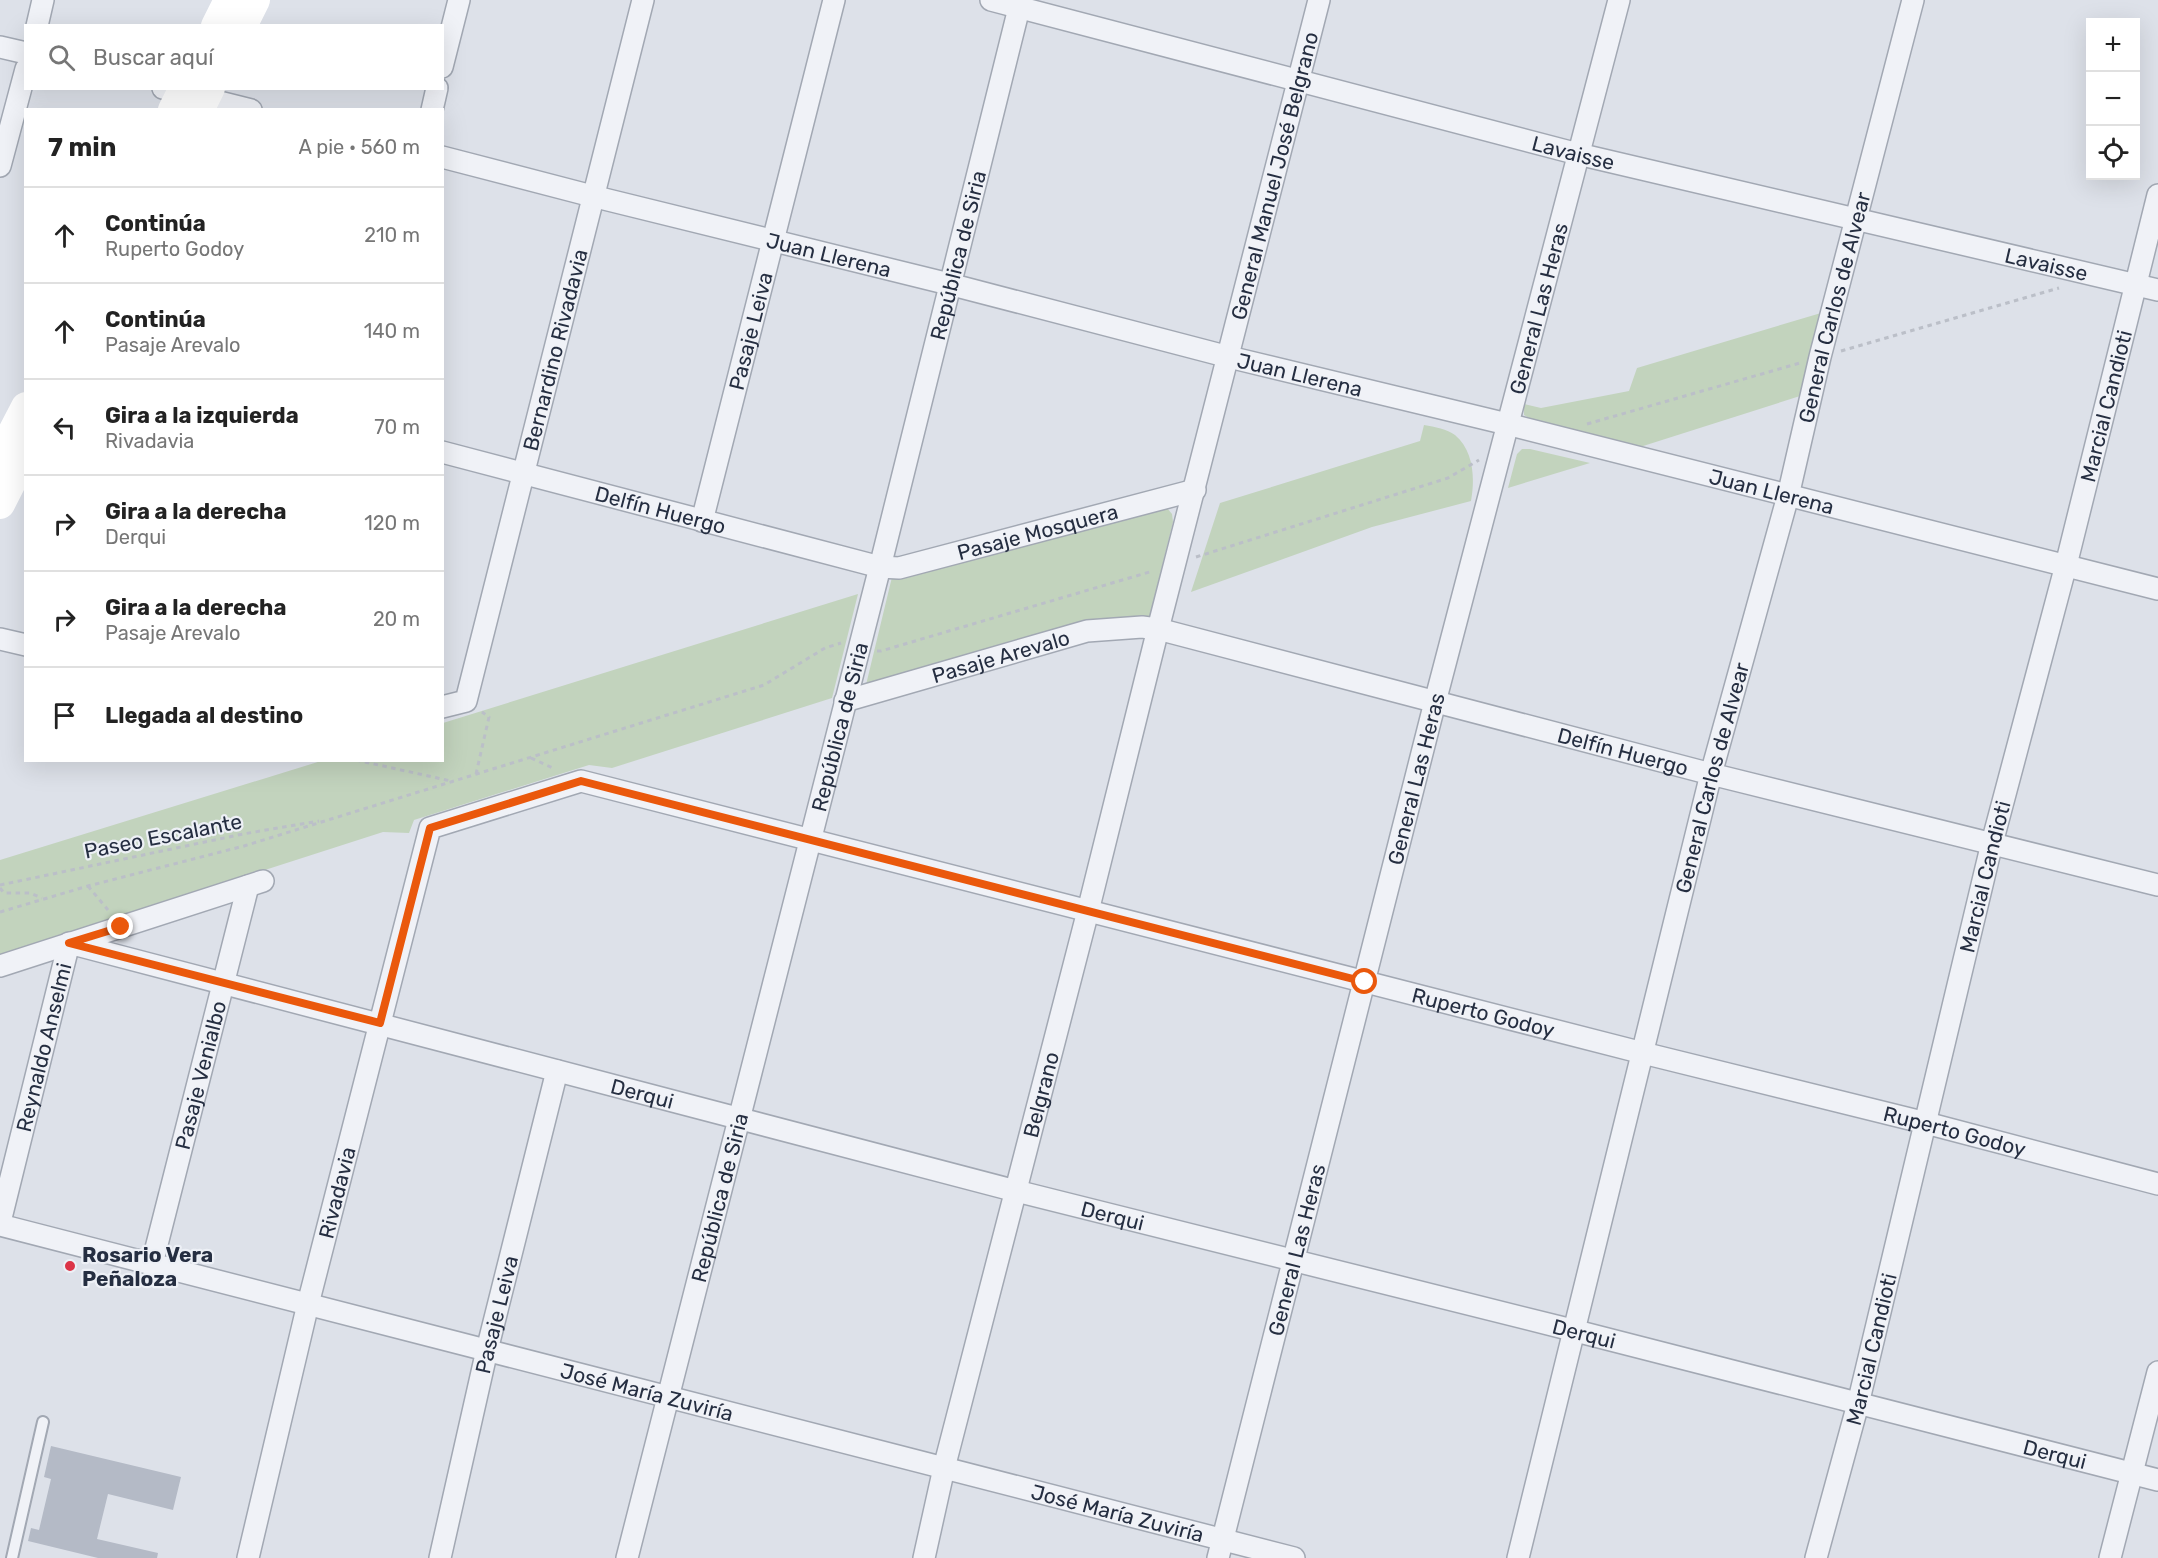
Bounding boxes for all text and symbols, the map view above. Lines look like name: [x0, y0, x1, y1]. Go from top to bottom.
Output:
map controls: [2086, 18, 2140, 180]
button: +: [2086, 18, 2140, 72]
search box: [24, 24, 444, 90]
street label: General Manuel José Belgrano: [1225, 29, 1323, 322]
icon: search: [45, 41, 78, 74]
text: Buscar aquí: [93, 44, 214, 71]
button: −: [2086, 72, 2140, 126]
button: locate: [2086, 126, 2140, 180]
street label: Lavaisse: [1529, 130, 1617, 175]
text: 7 min: [48, 132, 116, 163]
text: A pie · 560 m: [299, 135, 420, 159]
street label: República de Siria: [924, 168, 991, 343]
street label: General Carlos de Alvear: [1793, 189, 1875, 425]
text: Continúa: [105, 210, 206, 237]
icon: ahead: [48, 219, 81, 252]
street label: General Las Heras: [1504, 220, 1573, 397]
text: 210 m: [364, 223, 420, 247]
street label: Juan Llerena: [764, 227, 894, 282]
text: Ruperto Godoy: [105, 237, 244, 261]
street label: Lavaisse: [2003, 242, 2090, 286]
street label: Bernardino Rivadavia: [517, 246, 592, 453]
street label: Pasaje Leiva: [723, 269, 777, 393]
text: Continúa: [105, 306, 206, 333]
icon: ahead: [48, 315, 81, 348]
text: 140 m: [364, 319, 420, 343]
street label: Marcial Candioti: [2075, 327, 2136, 485]
text: Pasaje Arevalo: [105, 333, 240, 357]
street label: Juan Llerena: [1235, 347, 1365, 401]
text: Gira a la izquierda: [105, 402, 299, 429]
icon: left: [48, 411, 81, 444]
text: 70 m: [374, 415, 420, 439]
text: Rivadavia: [105, 429, 194, 453]
street label: Juan Llerena: [1707, 463, 1837, 519]
street label: Delfín Huergo: [592, 480, 729, 539]
text: Gira a la derecha: [105, 498, 286, 525]
street label: Pasaje Mosquera: [954, 498, 1121, 565]
icon: right: [48, 507, 81, 540]
text: 120 m: [364, 511, 420, 535]
text: Derqui: [105, 525, 166, 549]
text: Gira a la derecha: [105, 594, 286, 621]
icon: right: [48, 603, 81, 636]
text: 20 m: [373, 607, 420, 631]
text: Pasaje Arevalo: [105, 621, 240, 645]
street label: Pasaje Arevalo: [929, 624, 1072, 688]
street label: República de Siria: [806, 639, 873, 814]
street label: General Carlos de Alvear: [1670, 659, 1754, 896]
street label: General Las Heras: [1382, 690, 1449, 867]
icon: arrive: [48, 699, 81, 732]
text: Llegada al destino: [105, 702, 303, 729]
street label: Delfín Huergo: [1555, 722, 1691, 780]
street label: Marcial Candioti: [1954, 798, 2015, 955]
street label: Paseo Escalante: [82, 808, 244, 864]
route end: [107, 913, 133, 939]
street label: Reynaldo Anselmi: [10, 960, 76, 1134]
route start: [1351, 968, 1377, 994]
street label: Ruperto Godoy: [1409, 982, 1558, 1042]
street label: Pasaje Venialbo: [169, 998, 231, 1152]
street label: Belgrano: [1017, 1049, 1064, 1140]
street label: Derqui: [608, 1073, 677, 1113]
street label: Ruperto Godoy: [1881, 1100, 2029, 1161]
street label: República de Siria: [685, 1110, 753, 1285]
street label: Rivadavia: [313, 1144, 360, 1241]
street label: General Las Heras: [1262, 1161, 1330, 1338]
street label: Derqui: [1078, 1195, 1147, 1235]
place label: Rosario Vera Peñaloza: [82, 1242, 213, 1291]
street label: Pasaje Leiva: [470, 1253, 523, 1376]
marker: Rosario Vera Peñaloza: [63, 1259, 77, 1273]
street label: Marcial Candioti: [1840, 1270, 1901, 1428]
street label: Derqui: [1550, 1313, 1618, 1353]
street label: José María Zuviría: [558, 1357, 736, 1426]
street label: Derqui: [2021, 1434, 2089, 1474]
street label: José María Zuviría: [1029, 1478, 1207, 1547]

